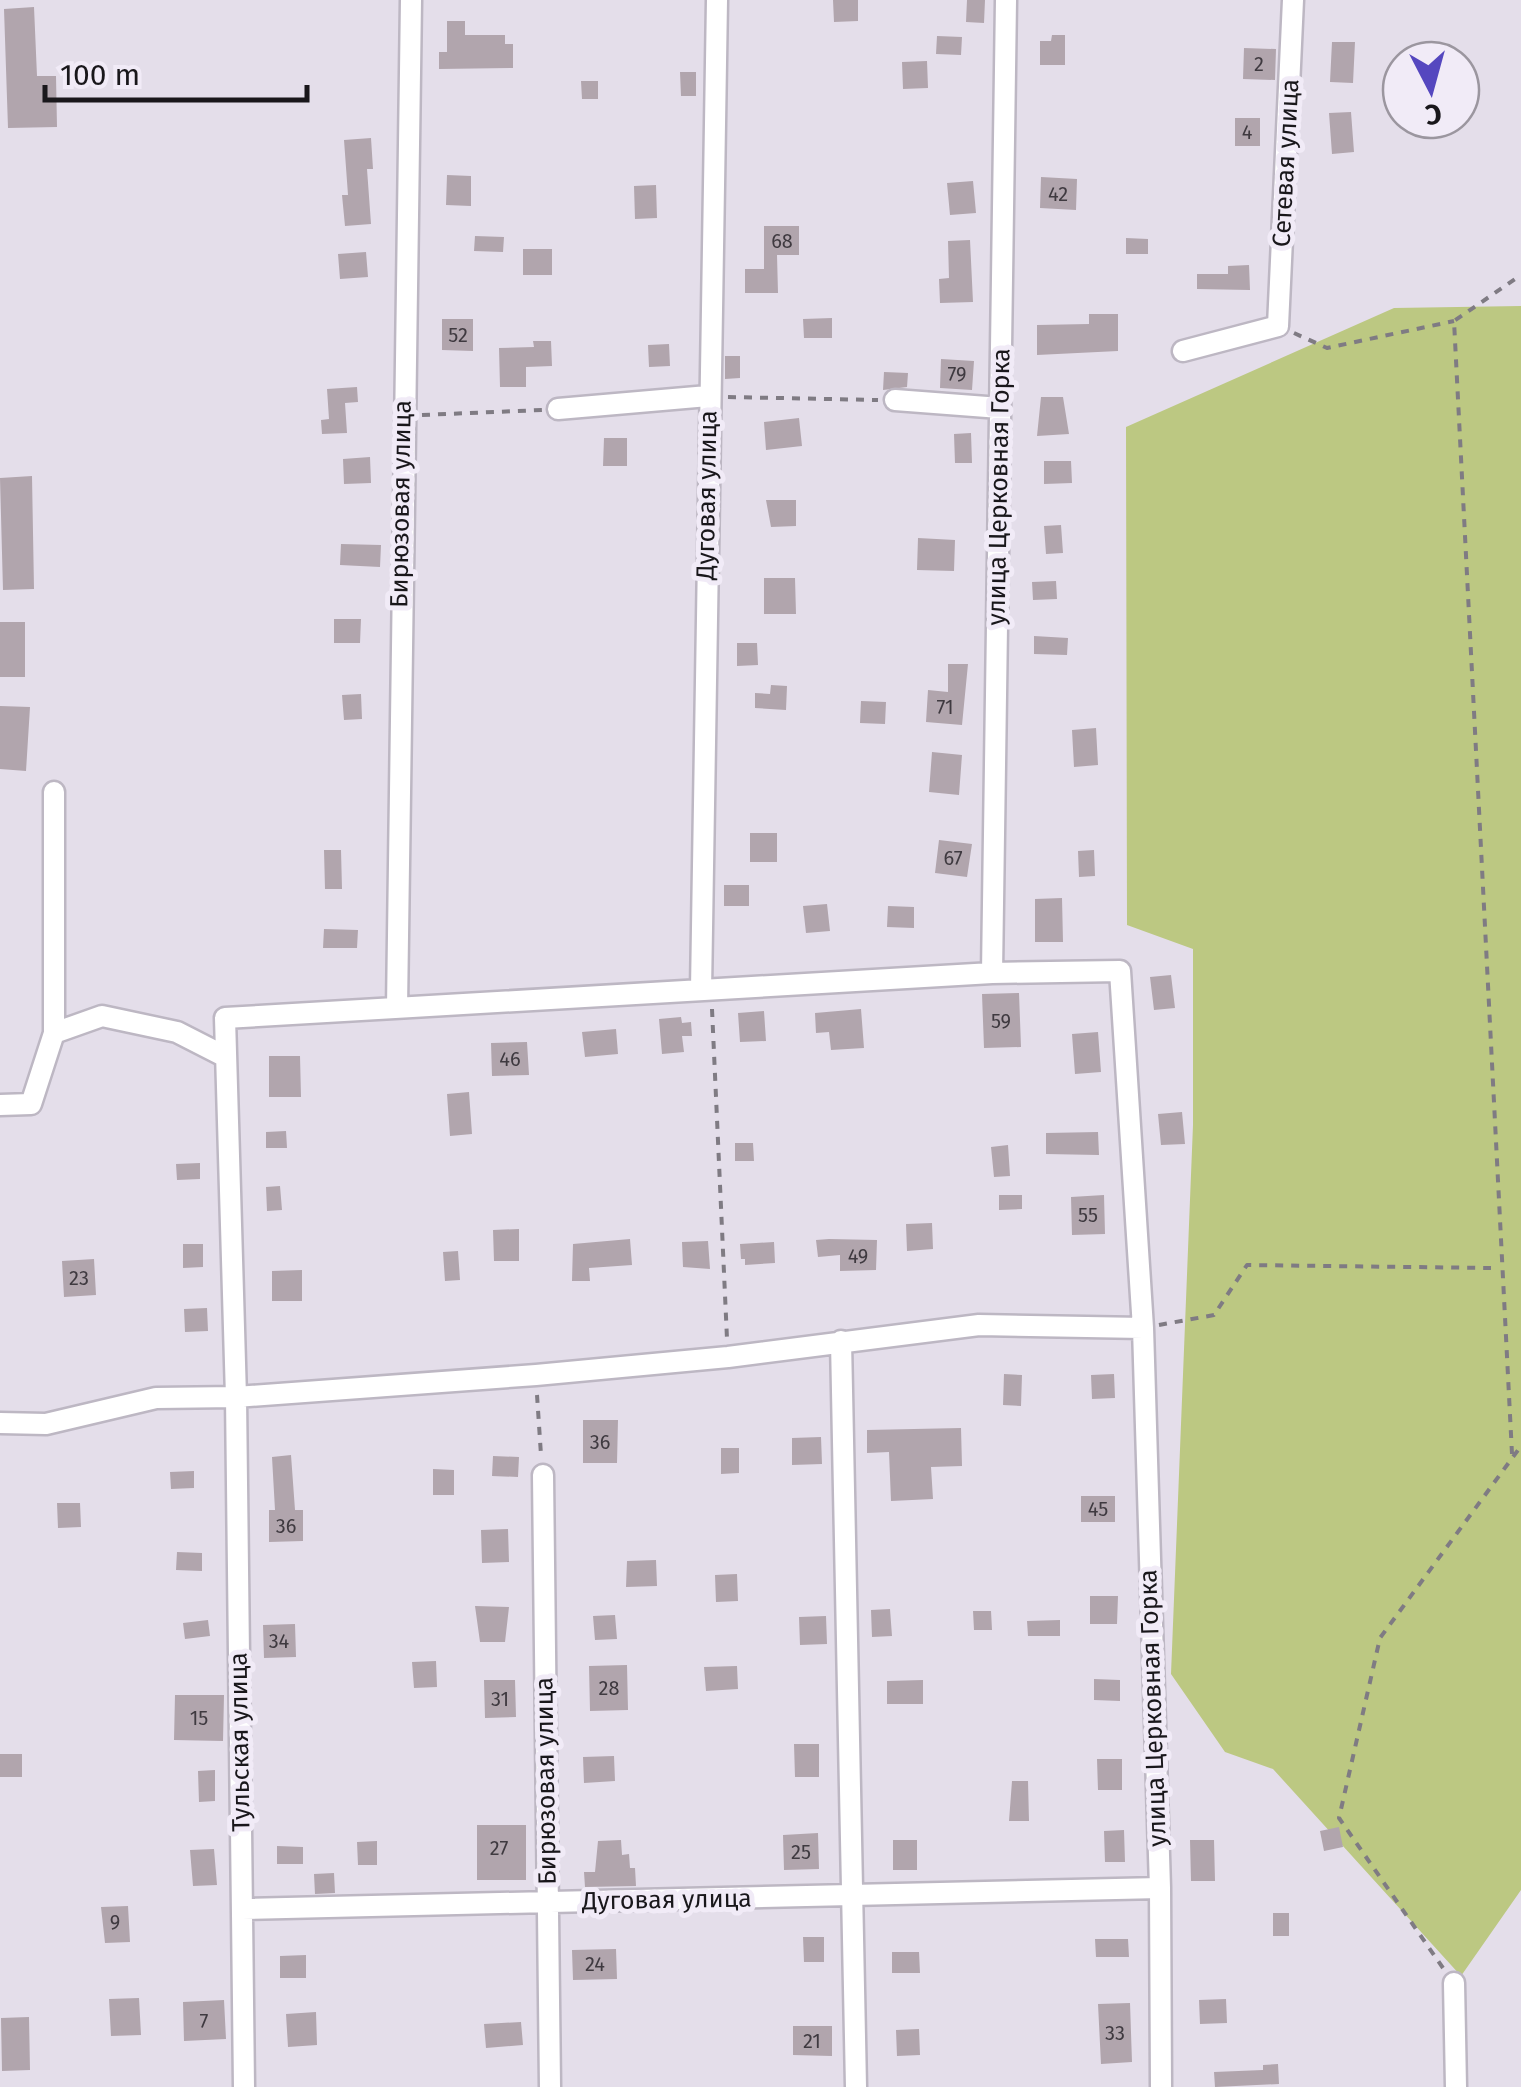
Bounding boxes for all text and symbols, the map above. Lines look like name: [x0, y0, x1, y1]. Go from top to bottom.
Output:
scale bar: [45, 40, 308, 102]
north arrow: [1381, 40, 1481, 140]
house number: 2: [1254, 52, 1264, 76]
text: 100 m: [60, 57, 140, 93]
street label: Сетевая улица: [1267, 78, 1305, 248]
text: С: [1424, 97, 1443, 132]
house number: 4: [1242, 120, 1253, 144]
house number: 42: [1048, 182, 1068, 206]
house number: 68: [771, 229, 793, 253]
house number: 52: [448, 323, 468, 347]
street label: улица Церковная Горка: [982, 348, 1016, 626]
house number: 79: [947, 362, 967, 386]
street label: Бирюзовая улица: [384, 400, 418, 608]
street label: Дуговая улица: [691, 410, 723, 581]
house number: 71: [936, 695, 954, 719]
house number: 67: [943, 846, 963, 870]
house number: 59: [991, 1009, 1011, 1033]
house number: 46: [499, 1047, 521, 1071]
house number: 55: [1078, 1203, 1098, 1227]
house number: 49: [848, 1244, 868, 1268]
house number: 23: [69, 1266, 89, 1290]
house number: 36: [590, 1430, 610, 1454]
house number: 45: [1088, 1497, 1108, 1521]
house number: 36: [276, 1514, 296, 1538]
street label: улица Церковная Горка: [1133, 1569, 1173, 1847]
house number: 34: [269, 1629, 290, 1653]
street label: Тульская улица: [223, 1652, 257, 1832]
house number: 28: [599, 1676, 619, 1700]
street label: Бирюзовая улица: [529, 1677, 563, 1885]
house number: 31: [491, 1687, 509, 1711]
house number: 15: [190, 1706, 208, 1730]
house number: 27: [490, 1836, 508, 1860]
house number: 25: [791, 1840, 811, 1864]
street label: Дуговая улица: [581, 1884, 752, 1916]
house number: 9: [110, 1910, 120, 1934]
house number: 24: [585, 1952, 605, 1976]
house number: 7: [200, 2009, 209, 2033]
house number: 33: [1105, 2021, 1125, 2045]
house number: 21: [803, 2029, 821, 2053]

